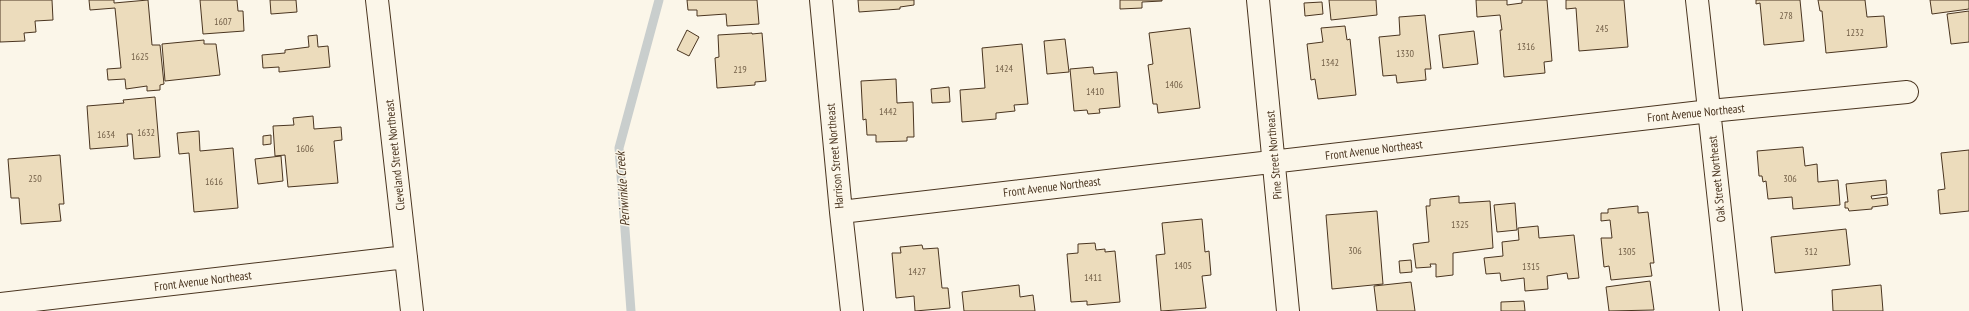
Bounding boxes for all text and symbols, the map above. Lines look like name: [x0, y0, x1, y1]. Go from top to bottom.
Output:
house number: 278: [1779, 9, 1793, 22]
house number: 1607: [214, 15, 232, 28]
house number: 245: [1595, 22, 1609, 35]
house number: 1232: [1846, 26, 1864, 39]
house number: 1316: [1517, 40, 1536, 53]
house number: 1330: [1396, 47, 1415, 60]
house number: 1625: [131, 50, 149, 63]
house number: 1342: [1321, 56, 1339, 69]
house number: 1424: [995, 62, 1014, 75]
house number: 219: [733, 63, 747, 76]
house number: 1406: [1165, 78, 1184, 91]
house number: 1410: [1086, 85, 1105, 98]
street label: Cleveland Street Northeast: [381, 98, 408, 211]
street label: Front Avenue Northeast: [1646, 100, 1746, 125]
street label: Harrison Street Northeast: [822, 102, 847, 209]
house number: 1442: [879, 105, 897, 118]
street label: Pine Street Northeast: [1262, 109, 1285, 200]
house number: 1632: [137, 126, 155, 139]
house number: 1634: [97, 128, 116, 141]
street label: Oak Street Northeast: [1704, 135, 1728, 223]
street label: Front Avenue Northeast: [1324, 136, 1424, 163]
house number: 1606: [296, 142, 315, 155]
water label: Periwinkle Creek: [611, 149, 634, 227]
house number: 250: [28, 172, 42, 185]
house number: 306: [1783, 172, 1797, 185]
street label: Front Avenue Northeast: [1002, 173, 1102, 200]
house number: 1616: [205, 175, 224, 188]
house number: 1325: [1451, 218, 1469, 231]
house number: 306: [1348, 244, 1362, 257]
house number: 1305: [1618, 245, 1636, 258]
house number: 312: [1804, 245, 1818, 258]
house number: 1405: [1174, 259, 1192, 272]
house number: 1315: [1522, 260, 1540, 273]
house number: 1427: [908, 265, 926, 278]
street label: Front Avenue Northeast: [153, 267, 253, 294]
house number: 1411: [1084, 271, 1102, 284]

